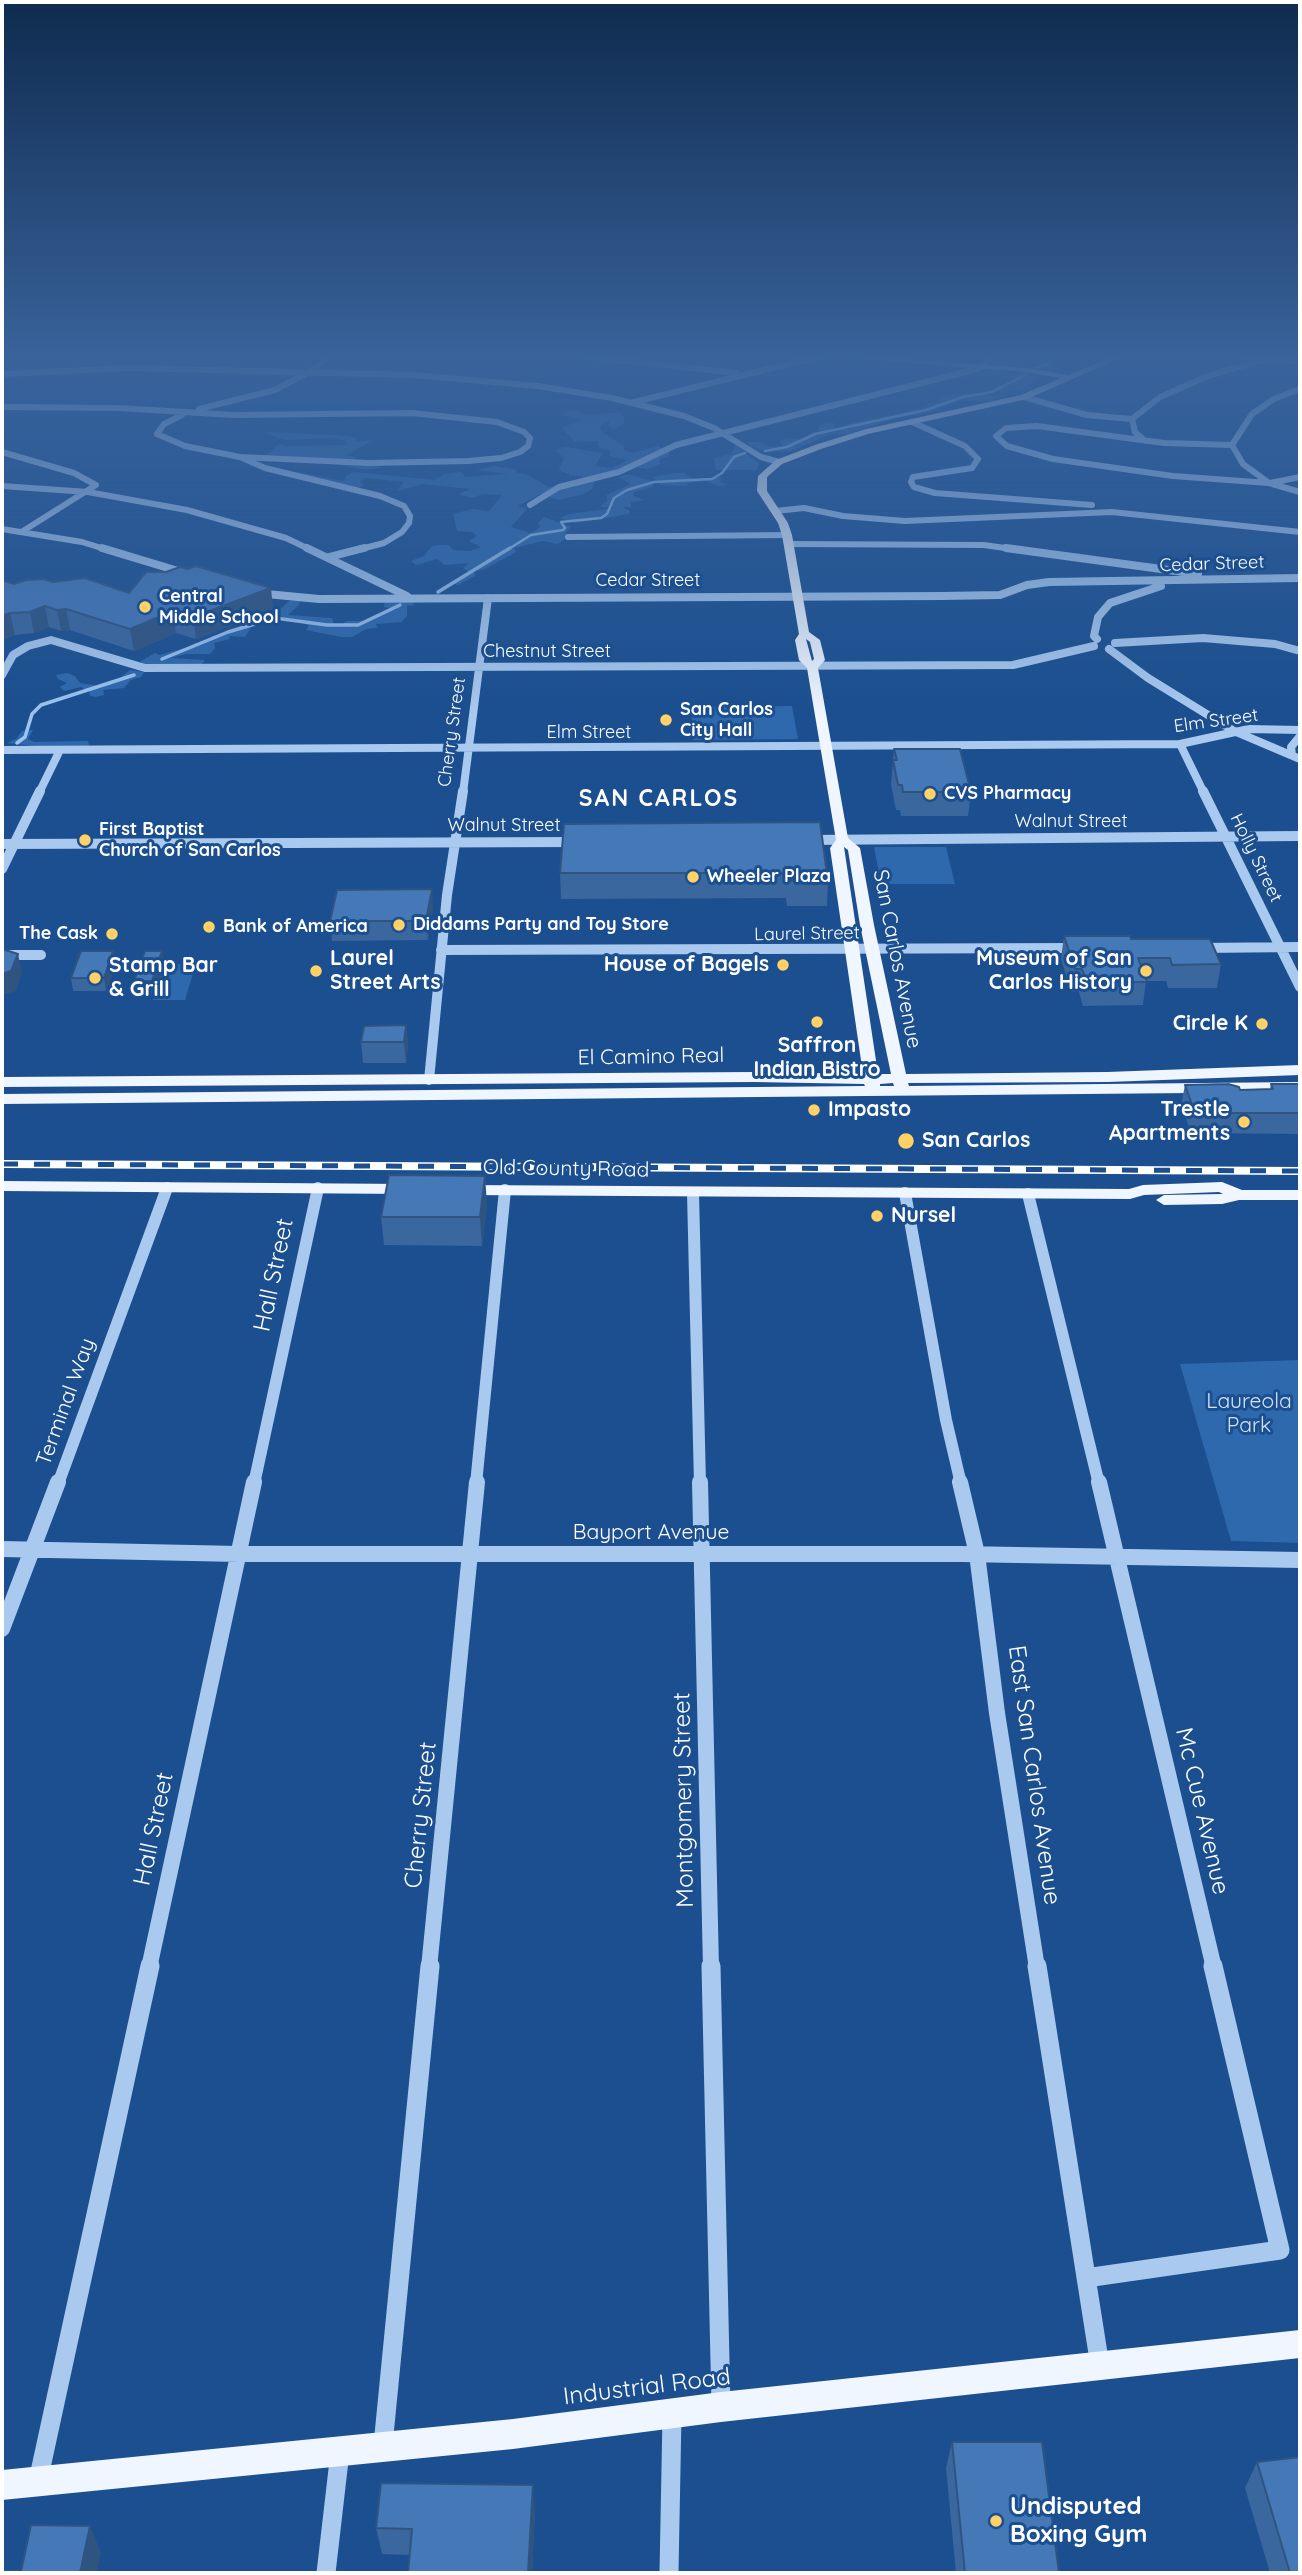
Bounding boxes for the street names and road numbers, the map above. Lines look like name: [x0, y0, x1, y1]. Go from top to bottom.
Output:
street label: Cedar Street: [1159, 551, 1265, 577]
street label: Cedar Street: [596, 570, 700, 592]
street label: Chestnut Street: [483, 641, 611, 663]
street label: Cherry Street: [434, 676, 470, 788]
street label: Elm Street: [1172, 704, 1260, 738]
street label: Elm Street: [547, 722, 631, 744]
street label: Holly Street: [1225, 810, 1287, 906]
street label: Walnut Street: [1014, 811, 1128, 833]
street label: Walnut Street: [447, 815, 561, 837]
street label: San Carlos Avenue: [867, 867, 927, 1051]
street label: Laurel Street: [754, 922, 860, 946]
street label: El Camino Real: [577, 1043, 725, 1071]
street label: Old County Road: [483, 1155, 649, 1183]
street label: Hall Street: [248, 1216, 300, 1334]
street label: Terminal Way: [31, 1335, 101, 1469]
street label: Bayport Avenue: [573, 1520, 729, 1546]
street label: East San Carlos Avenue: [1002, 1643, 1066, 1907]
street label: Montgomery Street: [668, 1692, 700, 1908]
street label: Mc Cue Avenue: [1169, 1725, 1235, 1897]
street label: Cherry Street: [399, 1740, 443, 1890]
street label: Hall Street: [128, 1770, 180, 1888]
street label: Industrial Road: [562, 2362, 732, 2412]

